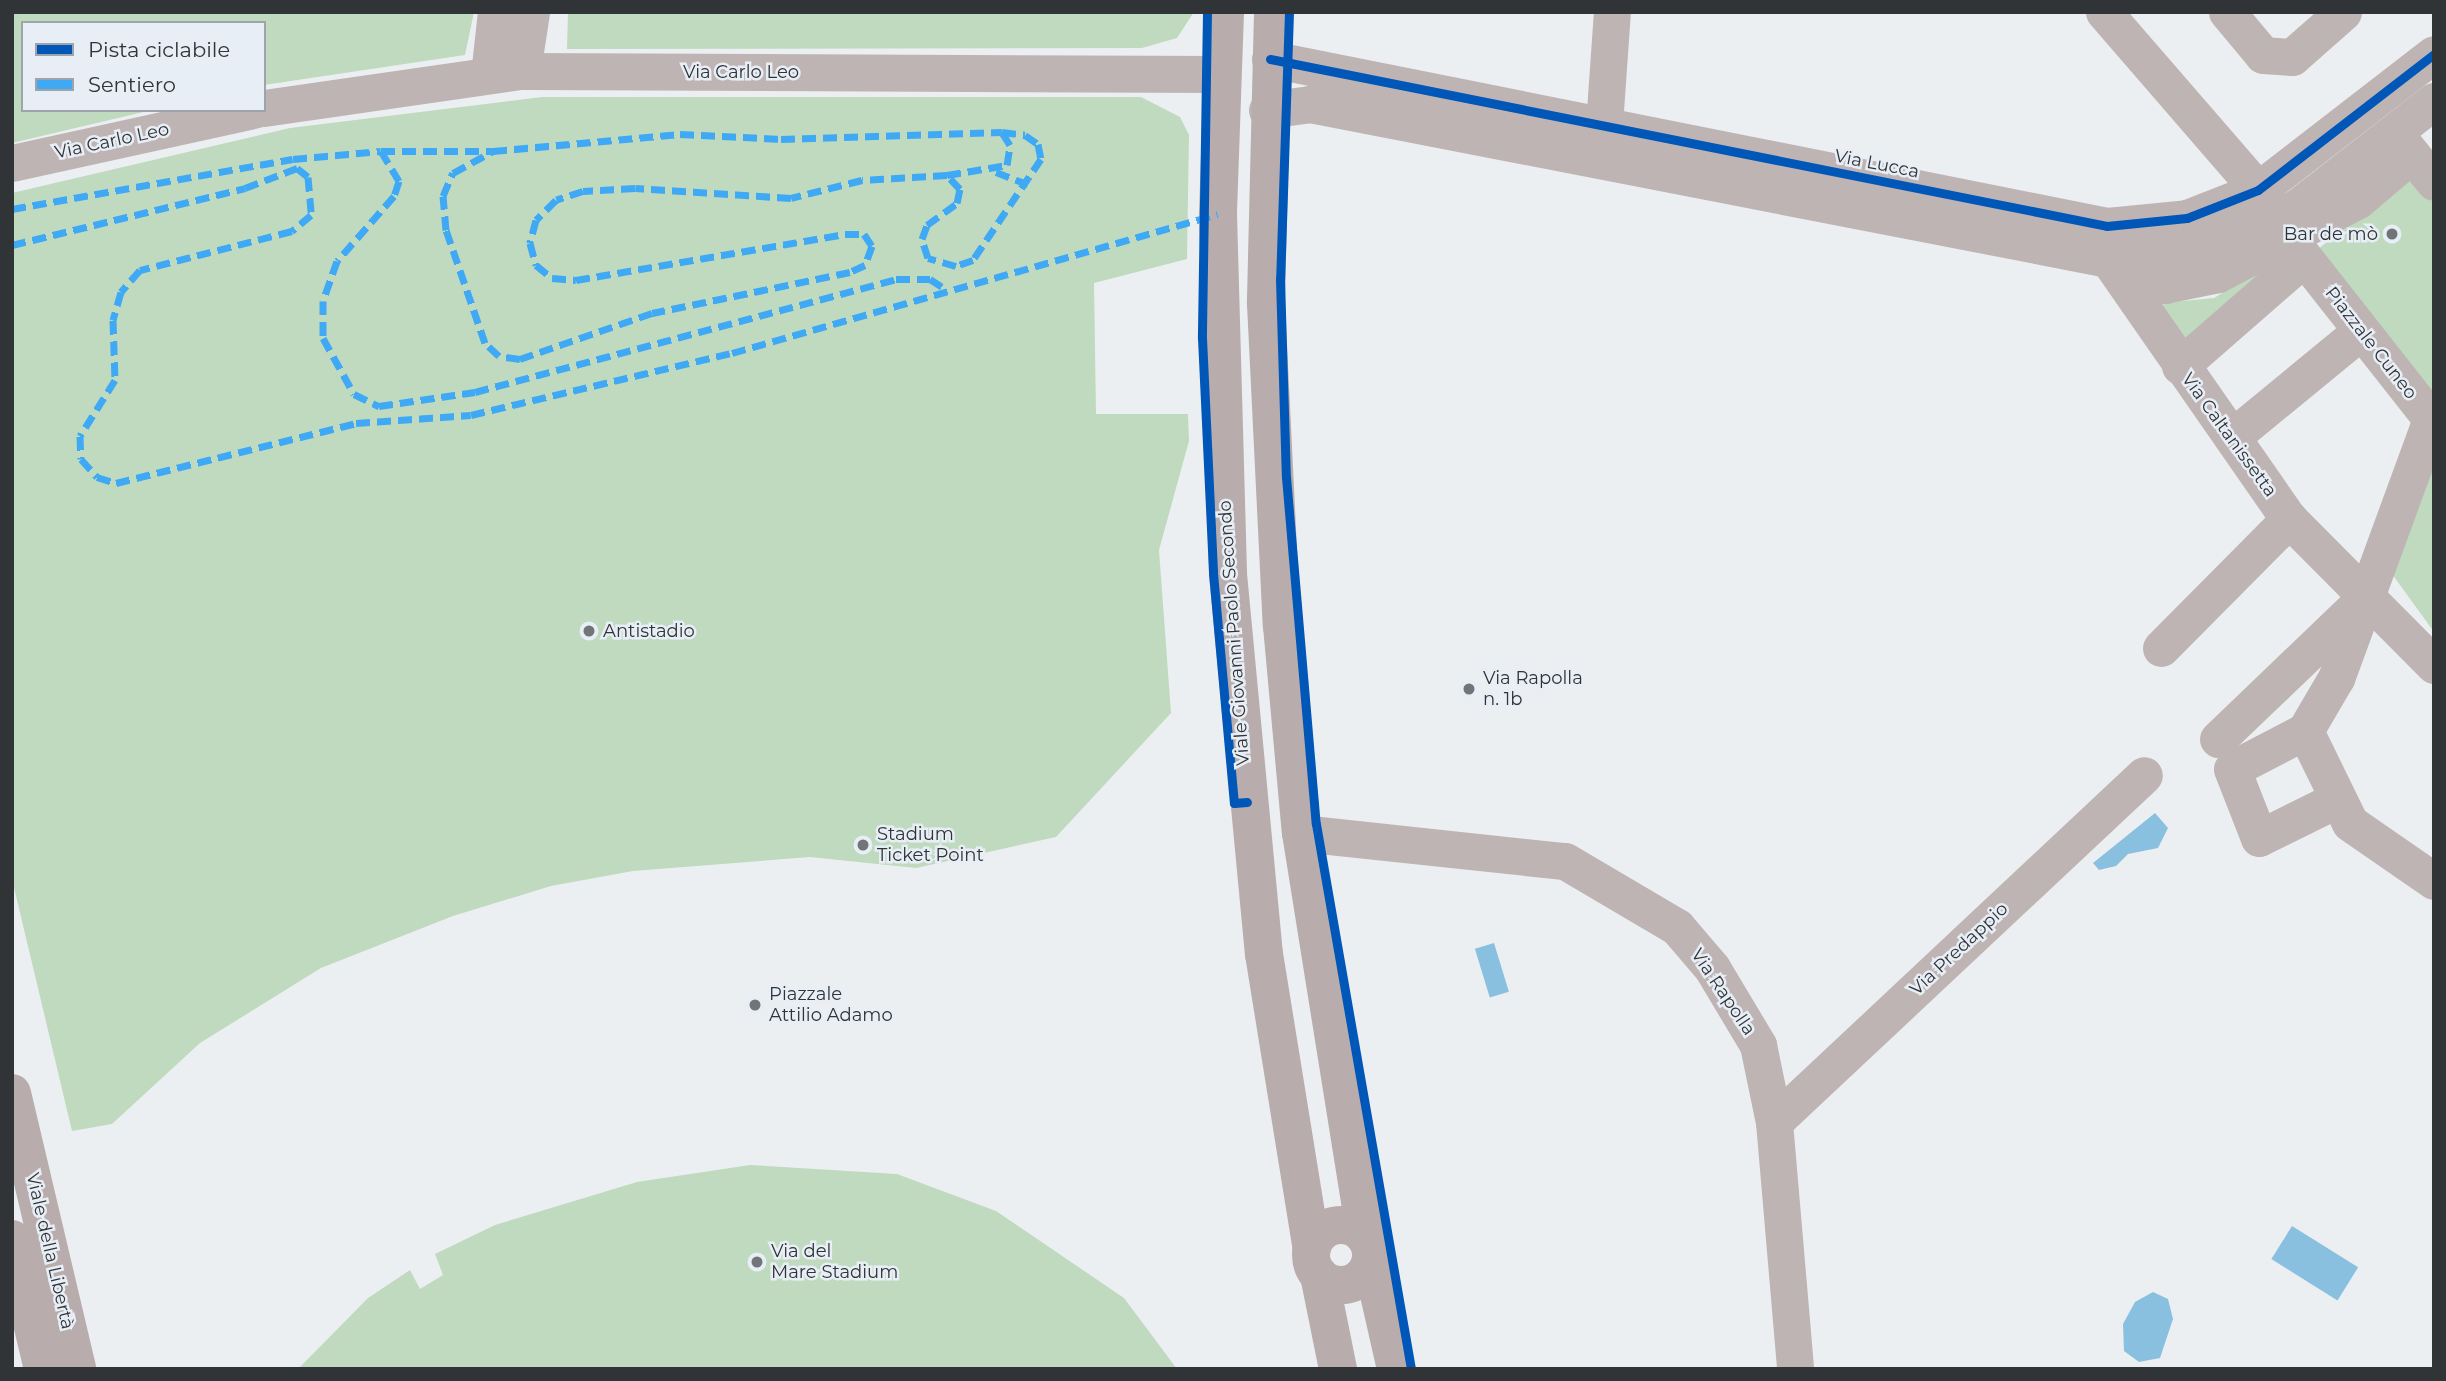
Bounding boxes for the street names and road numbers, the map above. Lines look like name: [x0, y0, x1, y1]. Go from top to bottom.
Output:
street label: Via Carlo Leo: [683, 61, 799, 83]
street label: Via Carlo Leo: [53, 118, 171, 164]
street label: Via Lucca: [1833, 145, 1921, 183]
street label: Piazzale Cuneo: [2320, 282, 2422, 404]
street label: Via Caltanissetta: [2177, 369, 2281, 501]
street label: Viale Giovanni Paolo Secondo: [1214, 500, 1254, 766]
street label: Via Predappio: [1905, 898, 2013, 1000]
street label: Via Rapolla: [1686, 945, 1760, 1039]
street label: Viale della Libertà: [22, 1171, 78, 1331]

